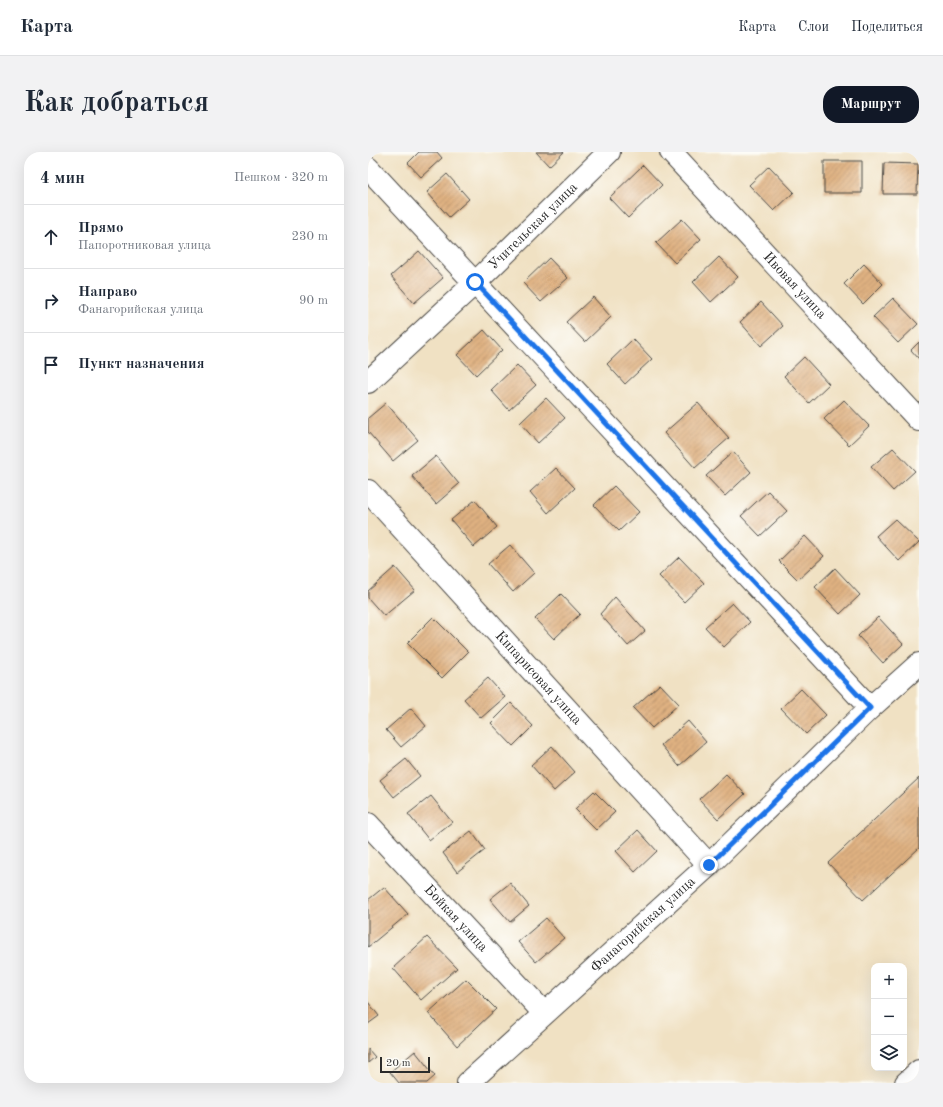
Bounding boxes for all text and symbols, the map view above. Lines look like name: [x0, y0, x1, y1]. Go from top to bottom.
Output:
text: Карта: [20, 18, 73, 37]
text: Карта: [738, 20, 776, 34]
text: Слои: [798, 20, 829, 34]
text: Поделиться: [851, 20, 923, 34]
button: Маршрут: [823, 86, 919, 123]
text: Как добраться: [24, 90, 209, 118]
text: 4 мин: [40, 170, 85, 187]
text: Пешком · 320 m: [234, 171, 328, 184]
street label: Учительская улица: [486, 180, 580, 272]
text: Прямо: [78, 221, 124, 236]
icon: ahead: [40, 226, 62, 248]
text: 230 m: [291, 230, 328, 243]
text: Папоротниковая улица: [78, 239, 211, 252]
street label: Ивовая улица: [761, 250, 829, 322]
route start: [466, 273, 484, 291]
text: Направо: [78, 285, 137, 300]
icon: right: [40, 290, 62, 312]
text: 90 m: [299, 294, 328, 307]
text: Фанагорийская улица: [78, 303, 203, 316]
icon: arrive: [40, 354, 62, 376]
text: Пункт назначения: [78, 357, 205, 372]
street label: Кипарисовая улица: [493, 629, 584, 727]
route end: [700, 856, 718, 874]
street label: Фанагорийская улица: [588, 874, 698, 975]
street label: Бойкая улица: [422, 882, 490, 954]
map controls: [871, 963, 907, 1071]
button: +: [871, 963, 907, 999]
button: −: [871, 999, 907, 1035]
button: layers: [871, 1035, 907, 1071]
scale bar: [380, 1055, 430, 1074]
text: 20 m: [386, 1058, 411, 1069]

